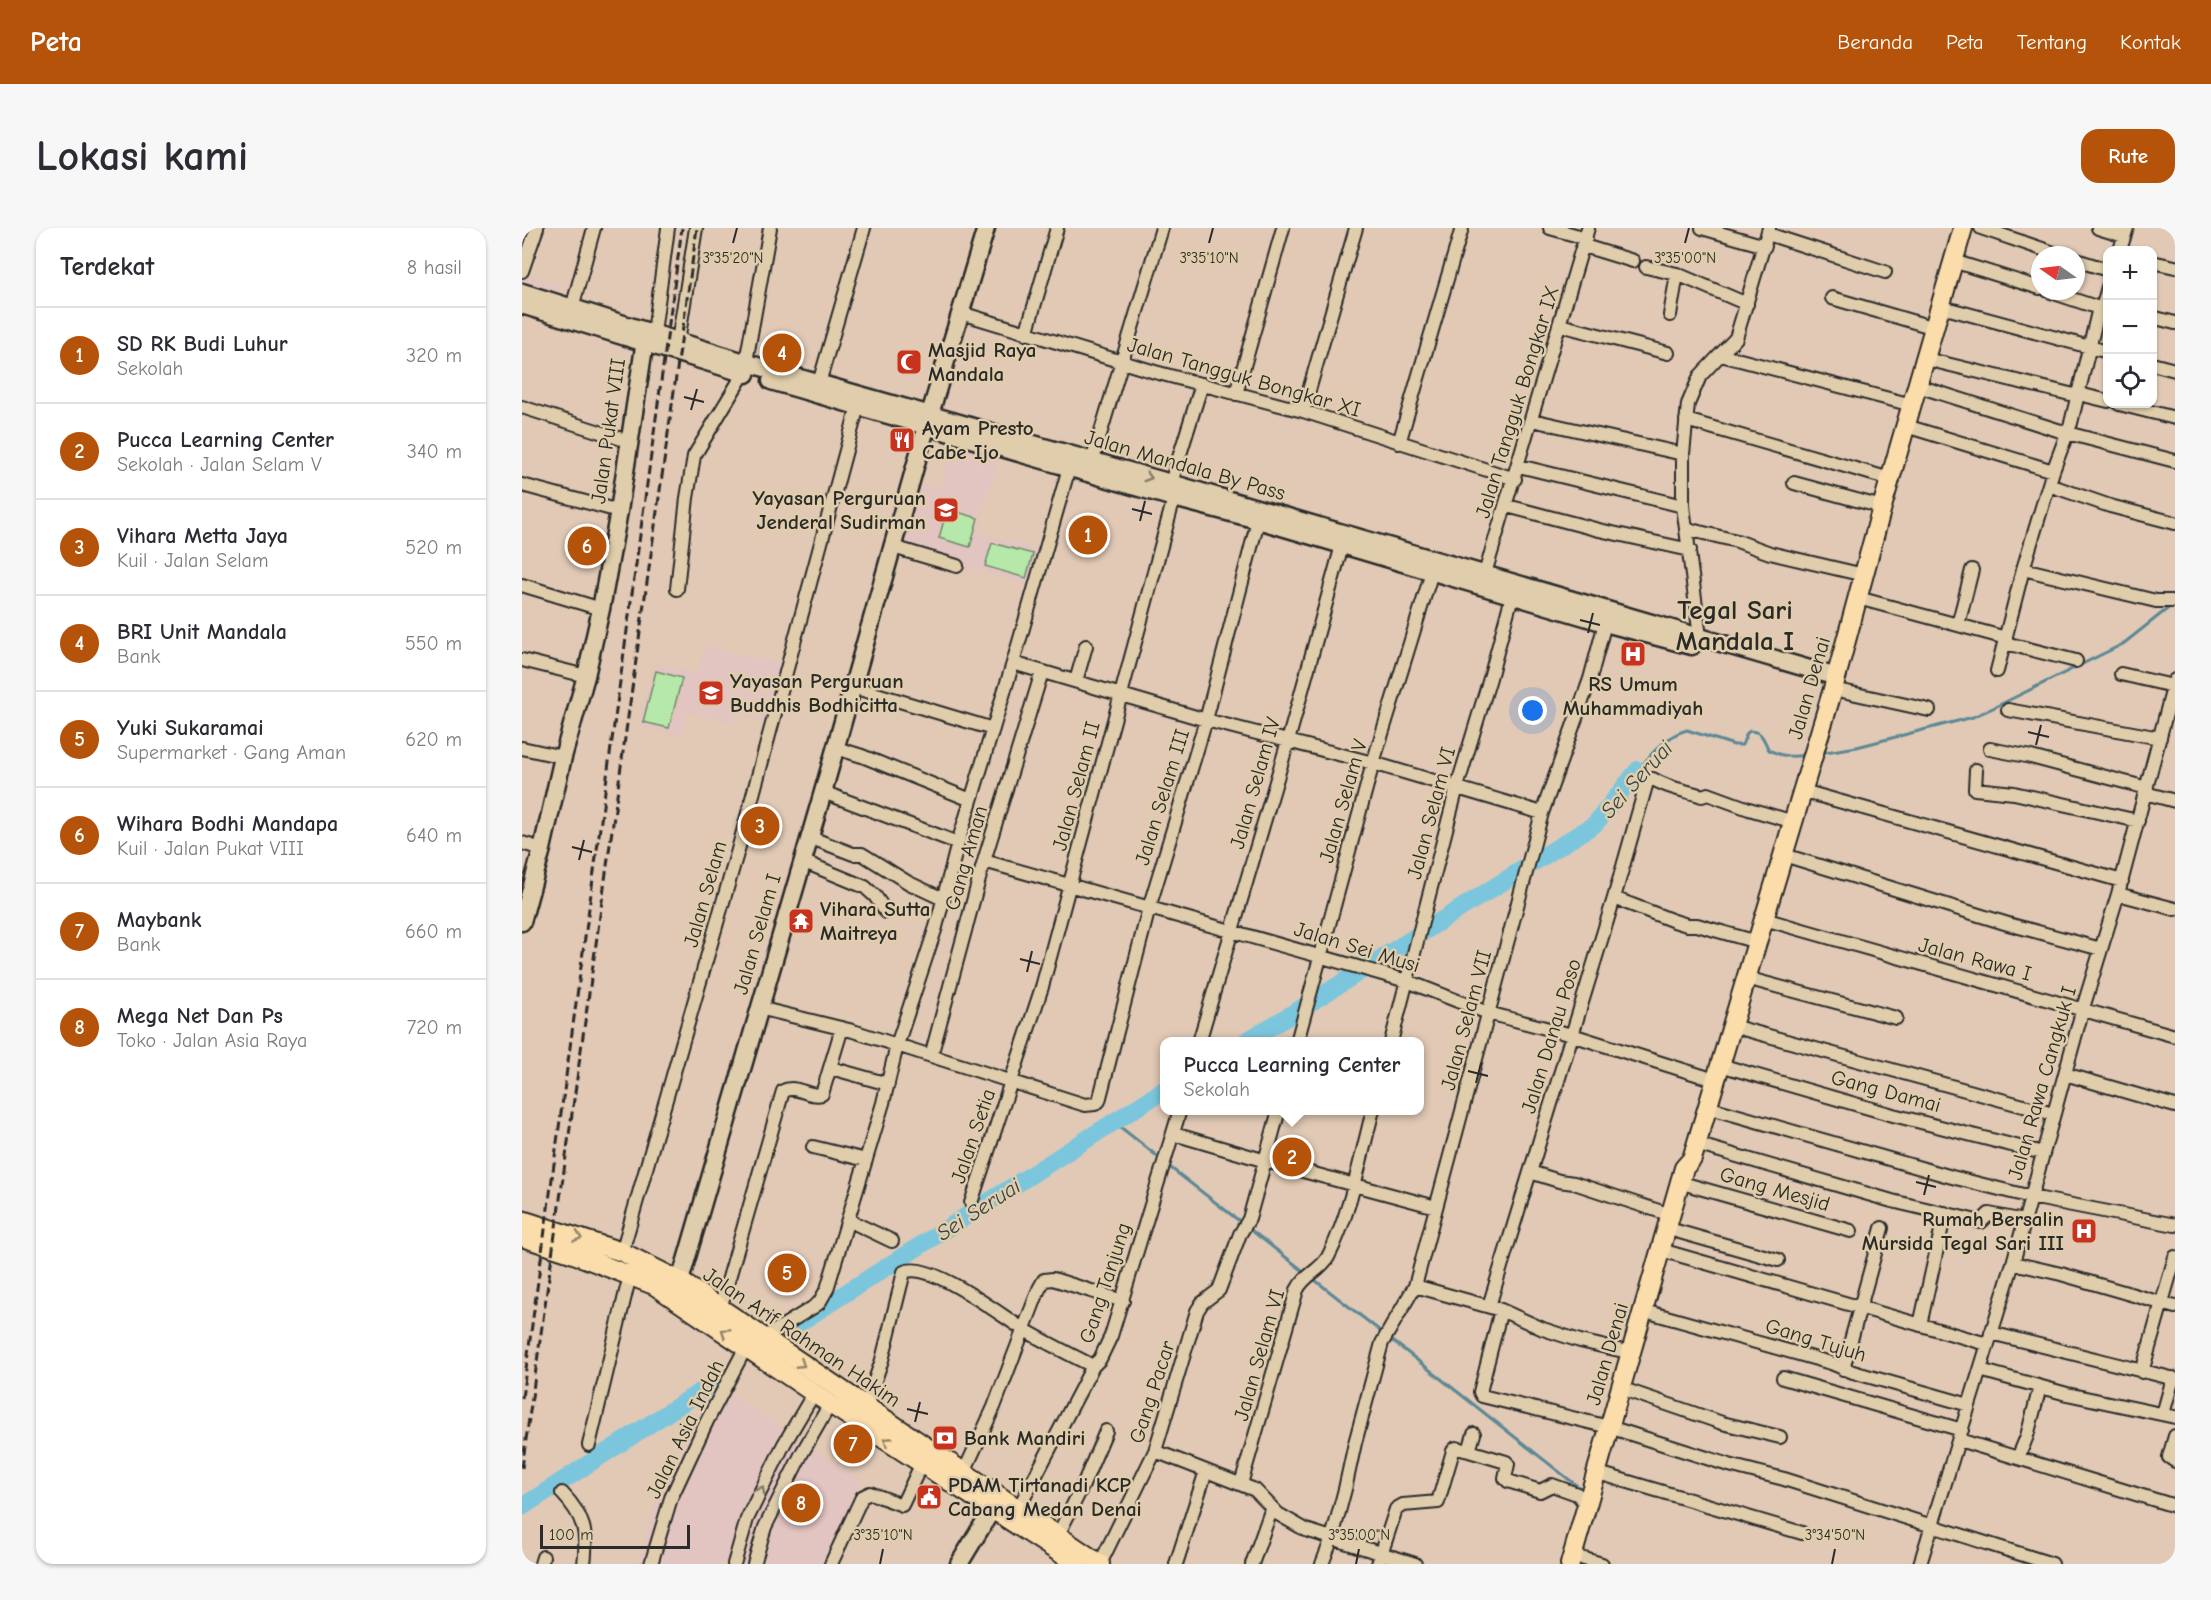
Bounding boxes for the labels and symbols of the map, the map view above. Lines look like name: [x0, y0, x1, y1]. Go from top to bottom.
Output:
north arrow: [2031, 246, 2085, 300]
text: 3°35'20"N: [703, 249, 763, 267]
text: 3°35'10"N: [1179, 249, 1239, 267]
text: 3°35'00"N: [1654, 249, 1716, 267]
street label: Jalan Tangguk Bongkar IX: [1470, 283, 1564, 521]
pin: 4: [762, 330, 802, 376]
street label: Jalan Tangguk Bongkar XI: [1125, 332, 1363, 422]
place label: Masjid Raya Mandala: [928, 338, 1036, 386]
mosque icon: Masjid Raya Mandala: [894, 347, 924, 377]
street label: Jalan Pukat VIII: [586, 357, 630, 505]
place label: Ayam Presto Cabe Ijo: [922, 416, 1034, 464]
restaurant icon: Ayam Presto Cabe Ijo: [887, 425, 917, 455]
street label: Jalan Mandala By Pass: [1082, 425, 1288, 505]
one-way arrow: [1143, 469, 1153, 482]
place label: Yayasan Perguruan Jenderal Sudirman: [752, 486, 926, 534]
school or university icon: Yayasan Perguruan Jenderal Sudirman: [931, 495, 961, 525]
pin: 1: [1068, 512, 1108, 558]
pin: 6: [568, 524, 606, 568]
district label: Tegal Sari Mandala I: [1676, 595, 1794, 657]
street label: Jalan Denai: [1783, 634, 1835, 742]
hospital icon: RS Umum Muhammadiyah: [1618, 639, 1648, 669]
place label: Yayasan Perguruan Buddhis Bodhicitta: [730, 669, 904, 717]
place label: RS Umum Muhammadiyah: [1563, 672, 1703, 720]
school or university icon: Yayasan Perguruan Buddhis Bodhicitta: [696, 678, 726, 708]
your location: [1518, 696, 1547, 725]
street label: Jalan Selam IV: [1225, 714, 1285, 852]
street label: Jalan Selam II: [1047, 719, 1105, 853]
street label: Jalan Selam III: [1130, 726, 1194, 868]
water label: Sei Seruai: [1595, 735, 1679, 824]
street label: Jalan Selam V: [1314, 736, 1372, 866]
street label: Jalan Selam VI: [1402, 744, 1460, 882]
street label: Gang Aman: [940, 803, 992, 913]
pin: 3: [740, 804, 780, 848]
street label: Jalan Selam: [678, 838, 732, 950]
street label: Jalan Selam I: [728, 871, 786, 997]
place label: Vihara Sutta Maitreya: [820, 897, 930, 945]
temple icon: Vihara Sutta Maitreya: [786, 906, 816, 936]
street label: Jalan Sei Musi: [1291, 916, 1423, 978]
street label: Jalan Rawa I: [1916, 932, 2034, 986]
street label: Jalan Selam VII: [1436, 947, 1496, 1093]
street label: Jalan Danau Poso: [1516, 956, 1586, 1116]
street label: Jalan Rawa Cangkuk I: [2003, 983, 2081, 1183]
street label: Gang Damai: [1828, 1065, 1944, 1117]
street label: Jalan Setia: [946, 1086, 1000, 1186]
pin: 2: [1272, 1134, 1312, 1180]
street label: Gang Mesjid: [1717, 1162, 1833, 1216]
water label: Sei Seruai: [932, 1172, 1026, 1247]
place label: Rumah Bersalin Mursida Tegal Sari III: [1862, 1207, 2064, 1255]
hospital icon: Rumah Bersalin Mursida Tegal Sari III: [2069, 1216, 2099, 1246]
street label: Gang Tanjung: [1074, 1220, 1136, 1346]
one-way arrow: [572, 1230, 583, 1242]
pin: 5: [768, 1250, 806, 1296]
street label: Jalan Arif Rahman Hakim: [699, 1262, 905, 1412]
street label: Jalan Selam VI: [1229, 1286, 1289, 1424]
street label: Jalan Denai: [1581, 1300, 1633, 1408]
street label: Gang Tujuh: [1763, 1313, 1869, 1367]
one-way arrow: [721, 1328, 731, 1340]
street label: Gang Pacar: [1124, 1337, 1180, 1446]
street label: Jalan Asia Indah: [641, 1356, 729, 1502]
one-way arrow: [794, 1357, 805, 1368]
pin: 7: [834, 1422, 872, 1466]
bank icon: Bank Mandiri: [930, 1423, 960, 1453]
place label: Bank Mandiri: [964, 1426, 1085, 1450]
one-way arrow: [883, 1436, 893, 1448]
place label: PDAM Tirtanadi KCP Cabang Medan Denai: [948, 1473, 1142, 1521]
pin: 8: [782, 1480, 820, 1526]
public building icon: PDAM Tirtanadi KCP Cabang Medan Denai: [914, 1482, 944, 1512]
one-way arrow: [754, 1485, 766, 1496]
scale bar: [540, 1522, 690, 1550]
text: 3°35'10"N: [853, 1526, 913, 1544]
text: 3°35'00"N: [1328, 1526, 1390, 1544]
text: 3°34'50"N: [1805, 1526, 1865, 1544]

